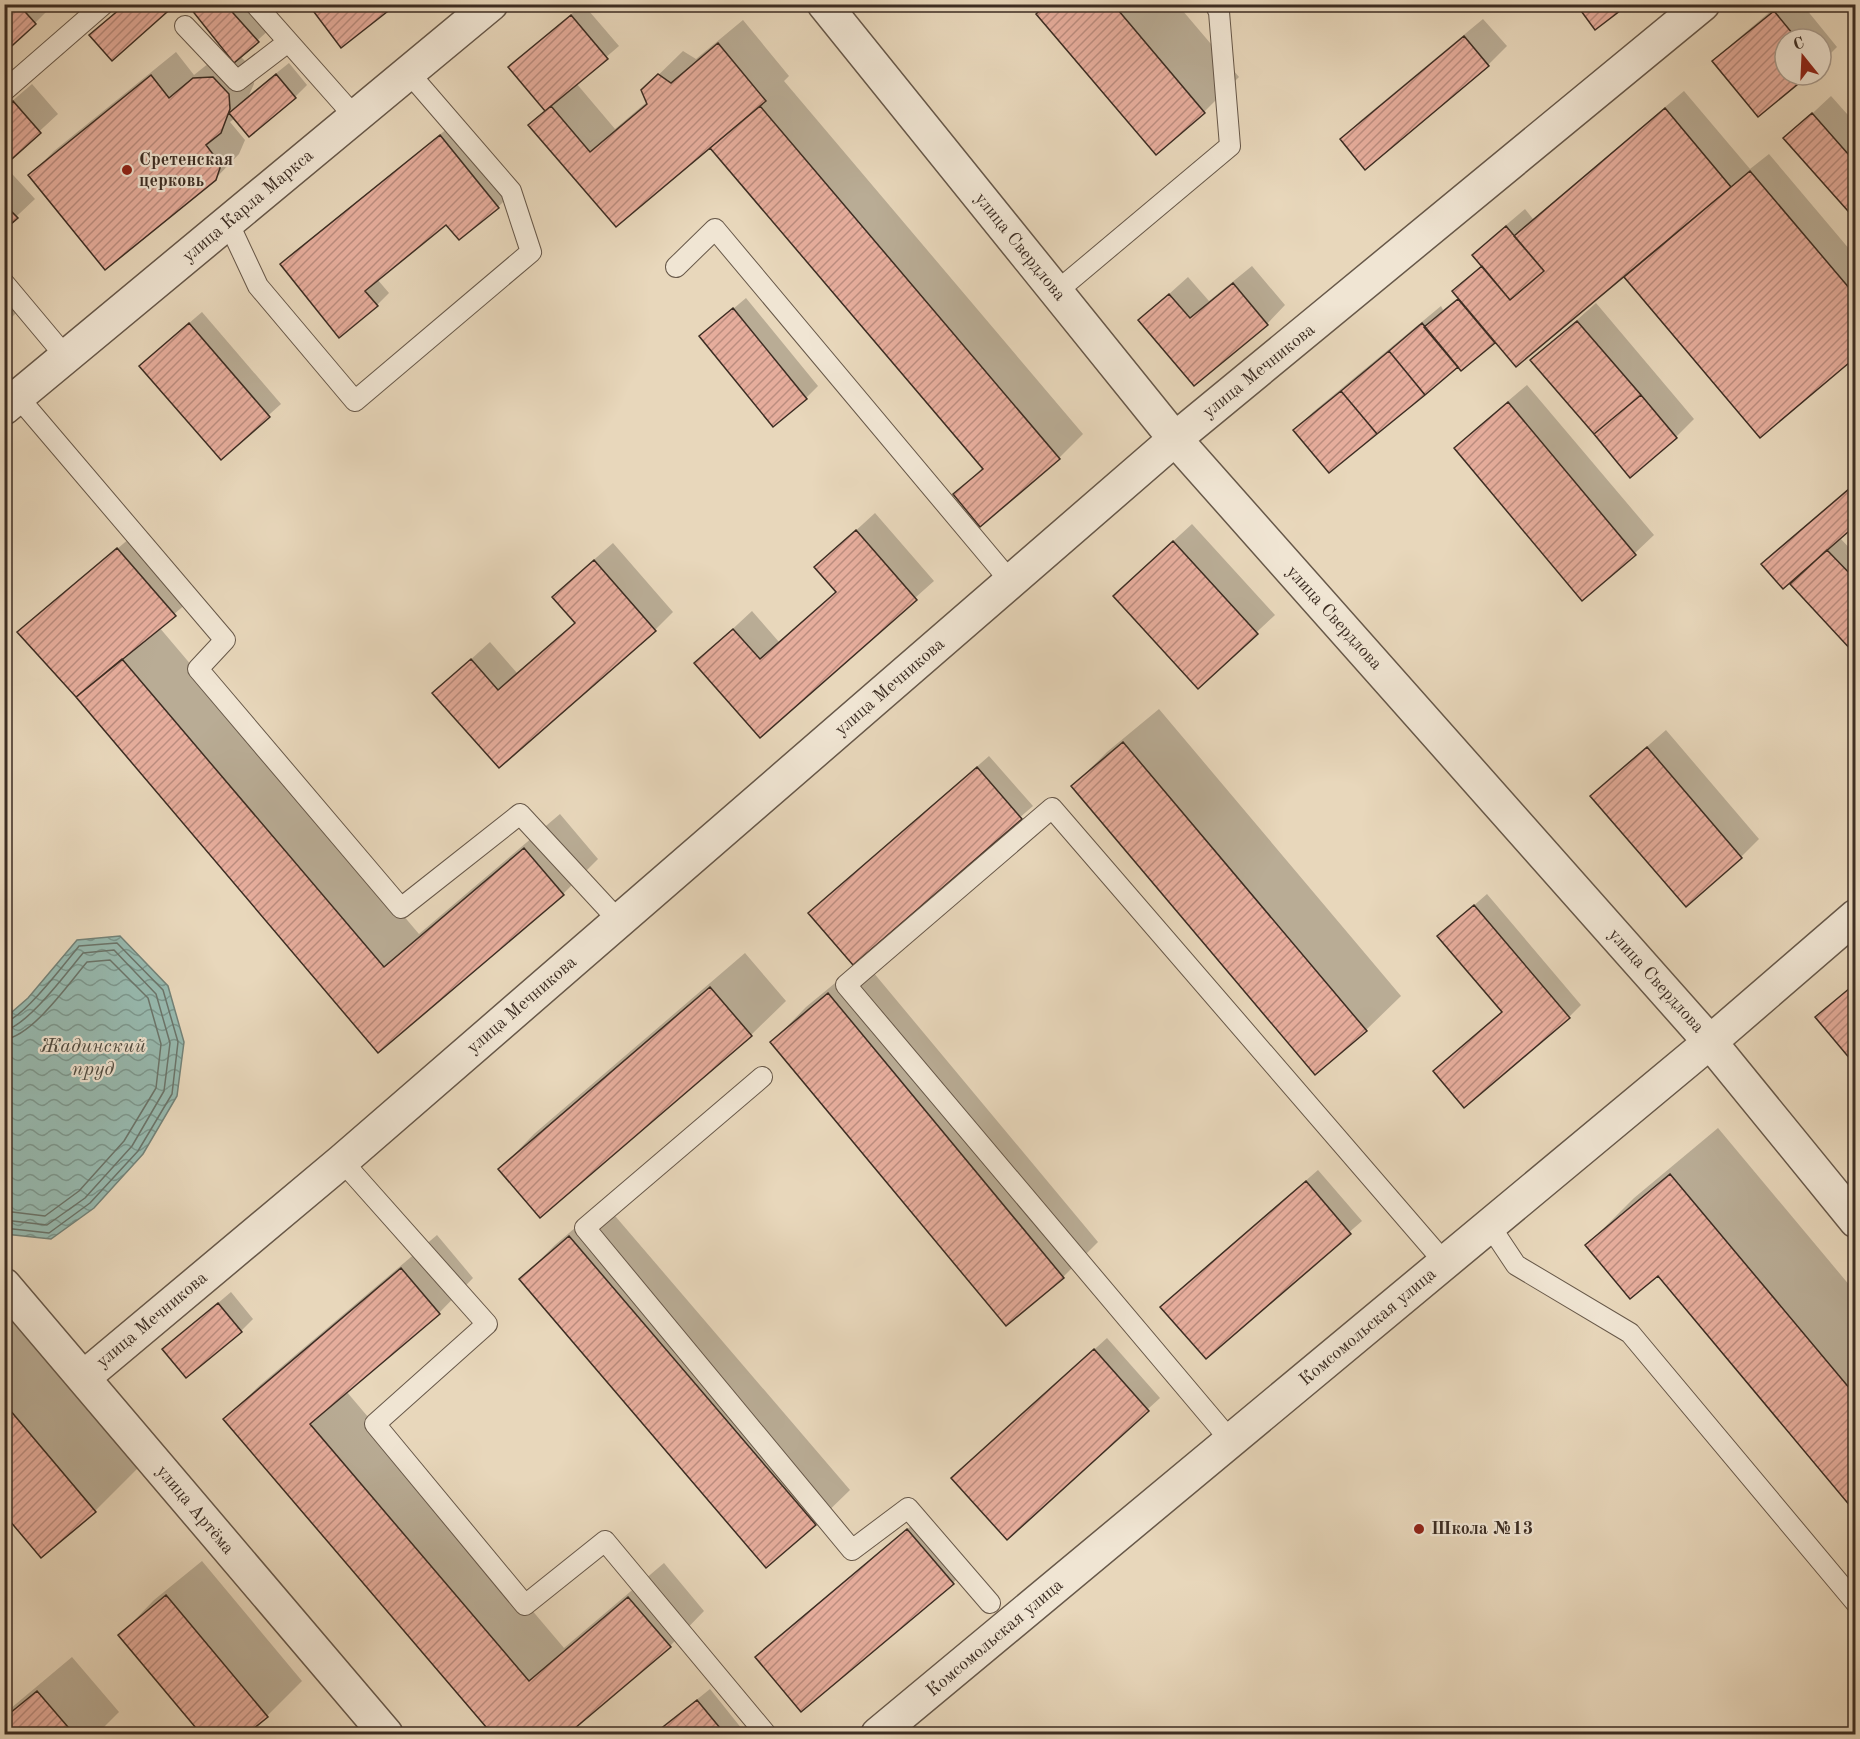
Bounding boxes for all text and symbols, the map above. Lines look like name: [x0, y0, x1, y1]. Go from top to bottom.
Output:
north arrow: [1773, 27, 1833, 87]
text: С: [1791, 35, 1806, 54]
street label: улица Карла Маркса: [179, 146, 317, 266]
place label: Сретенская церковь: [139, 151, 233, 190]
marker: Сретенская церковь: [120, 163, 134, 177]
street label: улица Свердлова: [971, 190, 1069, 305]
street label: улица Мечникова: [1200, 320, 1319, 422]
street label: улица Свердлова: [1283, 562, 1385, 674]
street label: улица Мечникова: [832, 635, 948, 739]
street label: улица Свердлова: [1605, 925, 1707, 1037]
street label: улица Мечникова: [464, 953, 580, 1057]
water label: Жадинский пруд: [40, 1037, 146, 1080]
street label: Комсомольская улица: [1296, 1265, 1440, 1389]
street label: улица Мечникова: [93, 1269, 211, 1371]
street label: улица Артёма: [153, 1462, 237, 1558]
place label: Школа №13: [1431, 1520, 1533, 1538]
marker: Школа №13: [1412, 1522, 1426, 1536]
street label: Комсомольская улица: [923, 1576, 1067, 1700]

